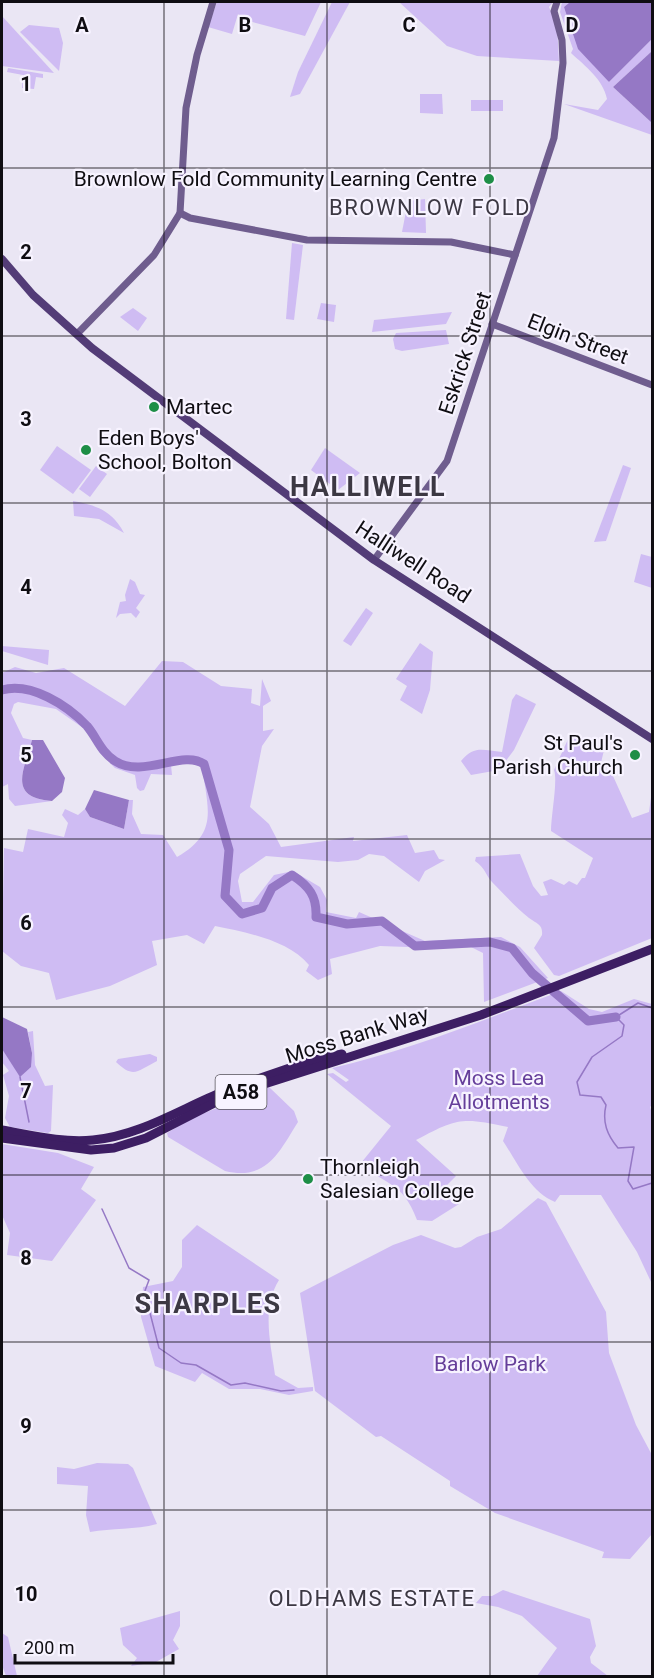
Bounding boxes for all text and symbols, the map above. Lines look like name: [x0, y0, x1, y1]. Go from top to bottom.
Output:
text: A: [75, 13, 89, 37]
text: B: [239, 13, 251, 37]
text: C: [402, 13, 416, 37]
text: D: [566, 13, 579, 37]
text: 1: [20, 72, 32, 96]
place label: Brownlow Fold Community Learning Centre: [74, 167, 477, 191]
marker: Brownlow Fold Community Learning Centre: [482, 172, 496, 186]
district label: BROWNLOW FOLD: [329, 195, 531, 220]
text: 2: [20, 240, 32, 264]
street label: Eskrick Street: [434, 288, 496, 418]
street label: Elgin Street: [524, 309, 632, 369]
place label: Martec: [166, 395, 232, 419]
marker: Martec: [147, 400, 161, 414]
text: 3: [20, 407, 32, 431]
place label: Eden Boys' School, Bolton: [98, 426, 232, 474]
marker: Eden Boys' School, Bolton: [79, 443, 93, 457]
district label: HALLIWELL: [290, 471, 446, 503]
street label: Halliwell Road: [351, 516, 475, 608]
text: 4: [20, 575, 32, 599]
place label: St Paul's Parish Church: [492, 731, 623, 779]
text: 5: [20, 743, 32, 767]
marker: St Paul's Parish Church: [628, 748, 642, 762]
text: 6: [20, 911, 32, 935]
street label: Moss Bank Way: [282, 1002, 432, 1068]
park label: Moss Lea Allotments: [448, 1066, 550, 1114]
road number: A58: [216, 1075, 266, 1109]
text: 7: [20, 1079, 32, 1103]
place label: Thornleigh Salesian College: [320, 1155, 474, 1203]
marker: Thornleigh Salesian College: [301, 1172, 315, 1186]
text: 8: [20, 1246, 32, 1270]
district label: SHARPLES: [134, 1288, 282, 1320]
park label: Barlow Park: [434, 1352, 546, 1376]
text: 9: [20, 1414, 32, 1438]
text: 10: [15, 1582, 37, 1606]
district label: OLDHAMS ESTATE: [269, 1586, 475, 1611]
scale bar: [15, 1627, 172, 1665]
text: 200 m: [24, 1637, 75, 1658]

